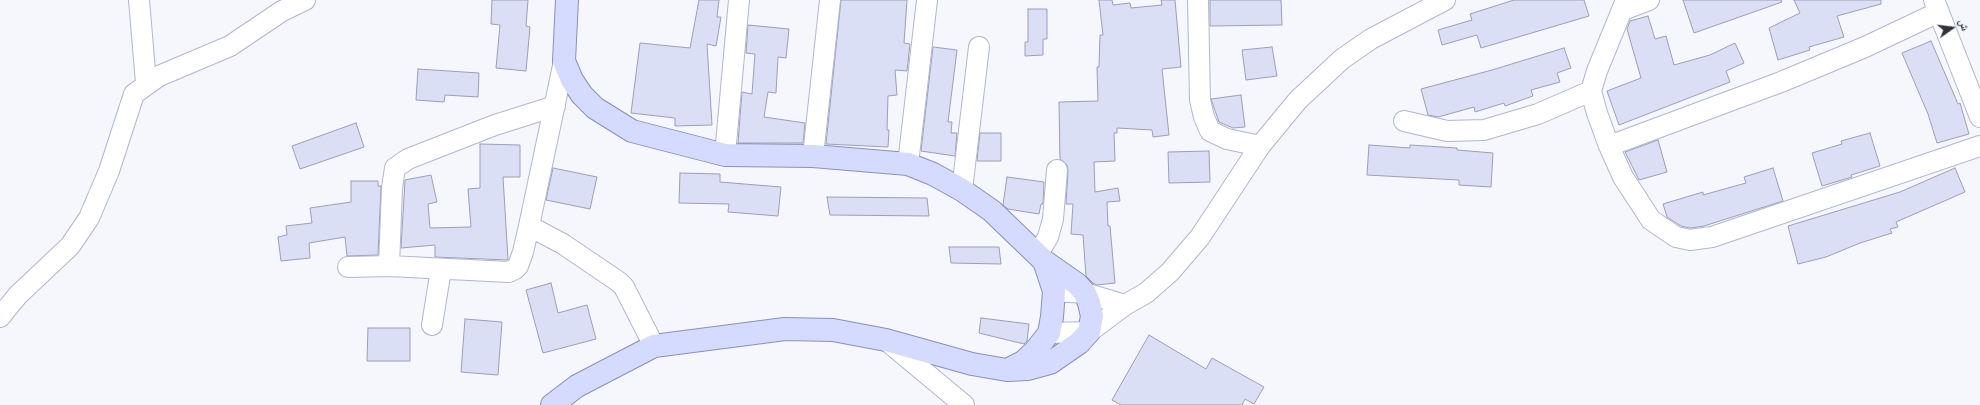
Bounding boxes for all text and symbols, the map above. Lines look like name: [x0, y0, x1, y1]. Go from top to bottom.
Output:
north arrow: [1932, 8, 1972, 48]
text: ش: [1955, 18, 1972, 32]

